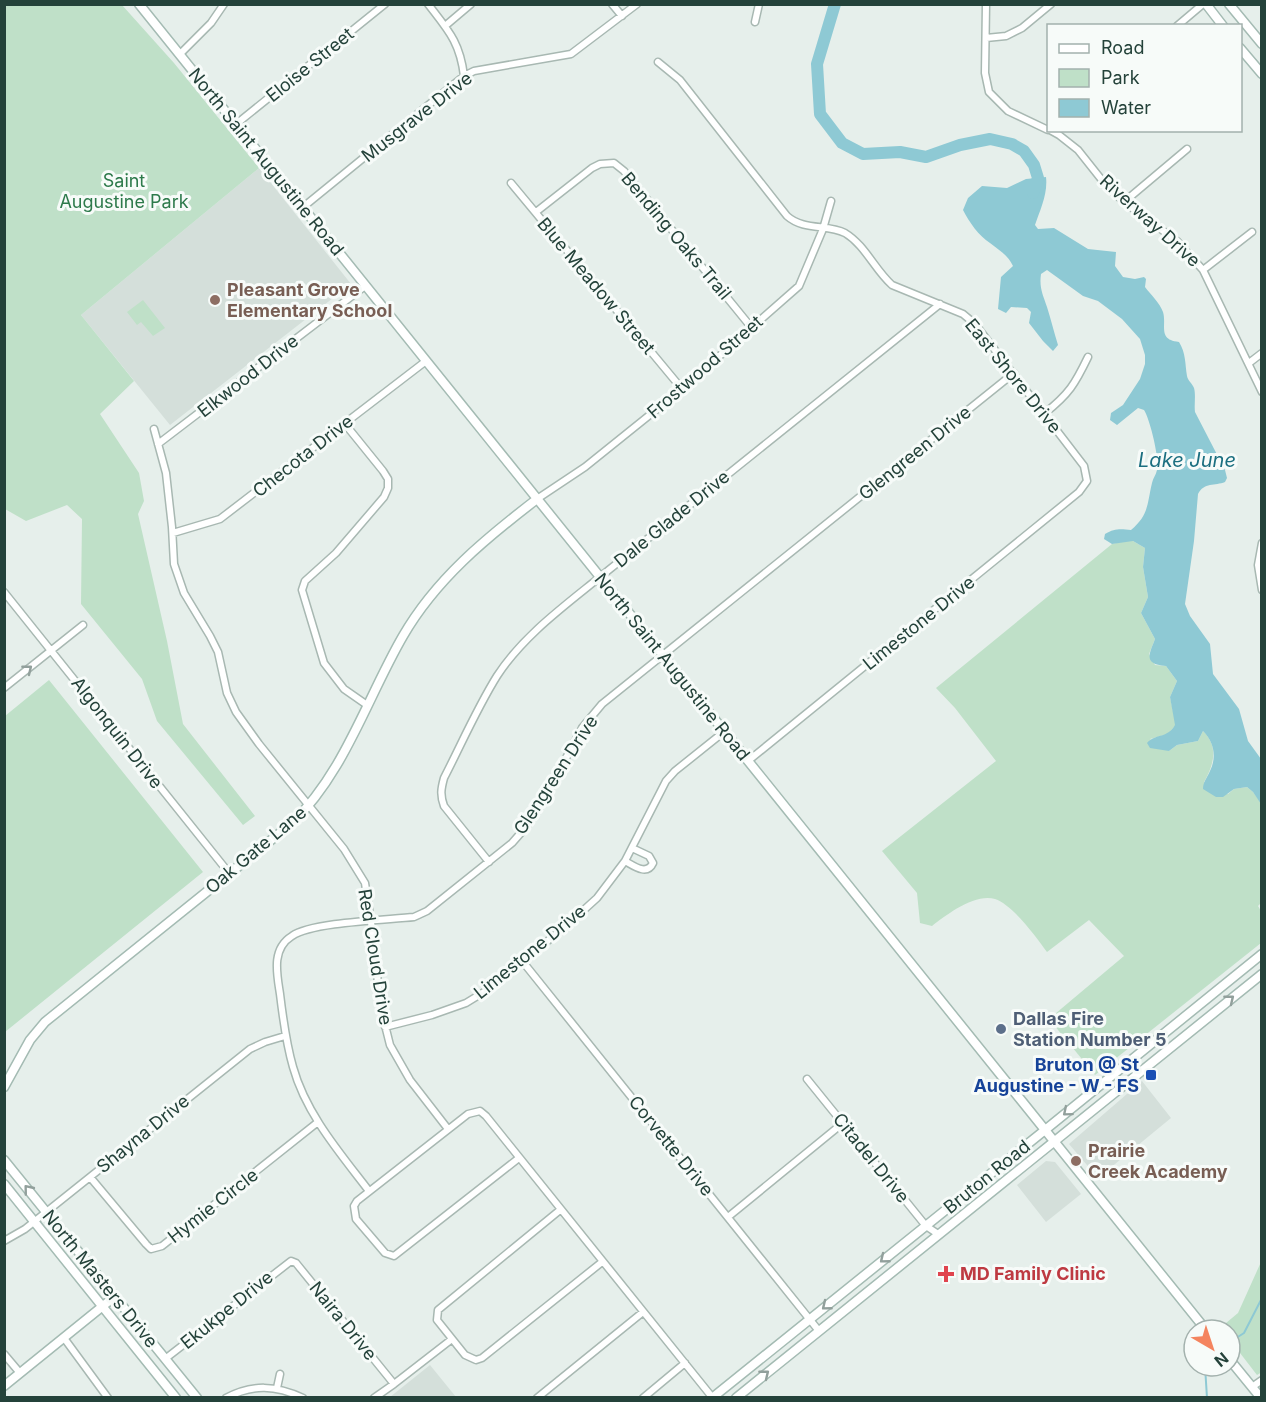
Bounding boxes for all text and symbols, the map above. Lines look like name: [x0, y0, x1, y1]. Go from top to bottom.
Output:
street label: Eloise Street: [262, 23, 358, 106]
legend: [1047, 24, 1242, 132]
text: Road: [1101, 37, 1144, 58]
street label: North Saint Augustine Road: [184, 64, 348, 259]
street label: Musgrave Drive: [357, 67, 476, 166]
text: Park: [1101, 67, 1140, 88]
text: Water: [1101, 97, 1151, 118]
street label: Bending Oaks Trail: [617, 168, 736, 304]
park label: Saint Augustine Park: [59, 170, 189, 212]
street label: Riverway Drive: [1096, 170, 1205, 271]
street label: Blue Meadow Street: [533, 213, 660, 358]
place label: Pleasant Grove Elementary School: [227, 279, 392, 321]
marker: Pleasant Grove Elementary School: [208, 293, 222, 307]
street label: Frostwood Street: [643, 311, 767, 422]
street label: East Shore Drive: [961, 314, 1066, 437]
street label: Elkwood Drive: [193, 330, 302, 421]
street label: Glengreen Drive: [855, 401, 975, 504]
street label: Checota Drive: [248, 410, 357, 501]
water label: Lake June: [1138, 448, 1236, 472]
street label: Dale Glade Drive: [610, 466, 734, 572]
street label: North Saint Augustine Road: [590, 569, 754, 764]
street label: Limestone Drive: [859, 571, 979, 674]
one-way arrow: [21, 666, 32, 677]
street label: Algonquin Drive: [67, 673, 167, 793]
street label: Glengreen Drive: [509, 711, 602, 838]
street label: Oak Gate Lane: [201, 801, 310, 898]
street label: Red Cloud Drive: [354, 887, 397, 1027]
street label: Limestone Drive: [470, 900, 590, 1003]
one-way arrow: [1223, 996, 1234, 1007]
place label: Dallas Fire Station Number 5: [1013, 1008, 1166, 1050]
marker: Dallas Fire Station Number 5: [994, 1022, 1008, 1036]
place label: Bruton @ St Augustine - W - FS: [973, 1054, 1139, 1096]
marker: Bruton @ St Augustine - W - FS: [1144, 1068, 1158, 1082]
street label: Shayna Drive: [92, 1090, 193, 1177]
street label: Corvette Drive: [625, 1091, 718, 1200]
one-way arrow: [1063, 1105, 1074, 1116]
street label: Citadel Drive: [829, 1109, 914, 1207]
street label: Bruton Road: [939, 1135, 1034, 1218]
place label: Prairie Creek Academy: [1088, 1140, 1228, 1182]
marker: Prairie Creek Academy: [1069, 1154, 1083, 1168]
street label: Hymie Circle: [164, 1164, 262, 1247]
one-way arrow: [24, 1185, 35, 1196]
street label: North Masters Drive: [38, 1206, 162, 1352]
one-way arrow: [880, 1252, 891, 1263]
place label: MD Family Clinic: [960, 1263, 1106, 1284]
marker: MD Family Clinic: [937, 1265, 955, 1283]
street label: Ekukpe Drive: [176, 1266, 277, 1353]
street label: Naira Drive: [305, 1277, 381, 1364]
one-way arrow: [822, 1299, 833, 1310]
north arrow: [1182, 1318, 1242, 1378]
text: N: [1210, 1348, 1232, 1371]
one-way arrow: [758, 1371, 769, 1382]

